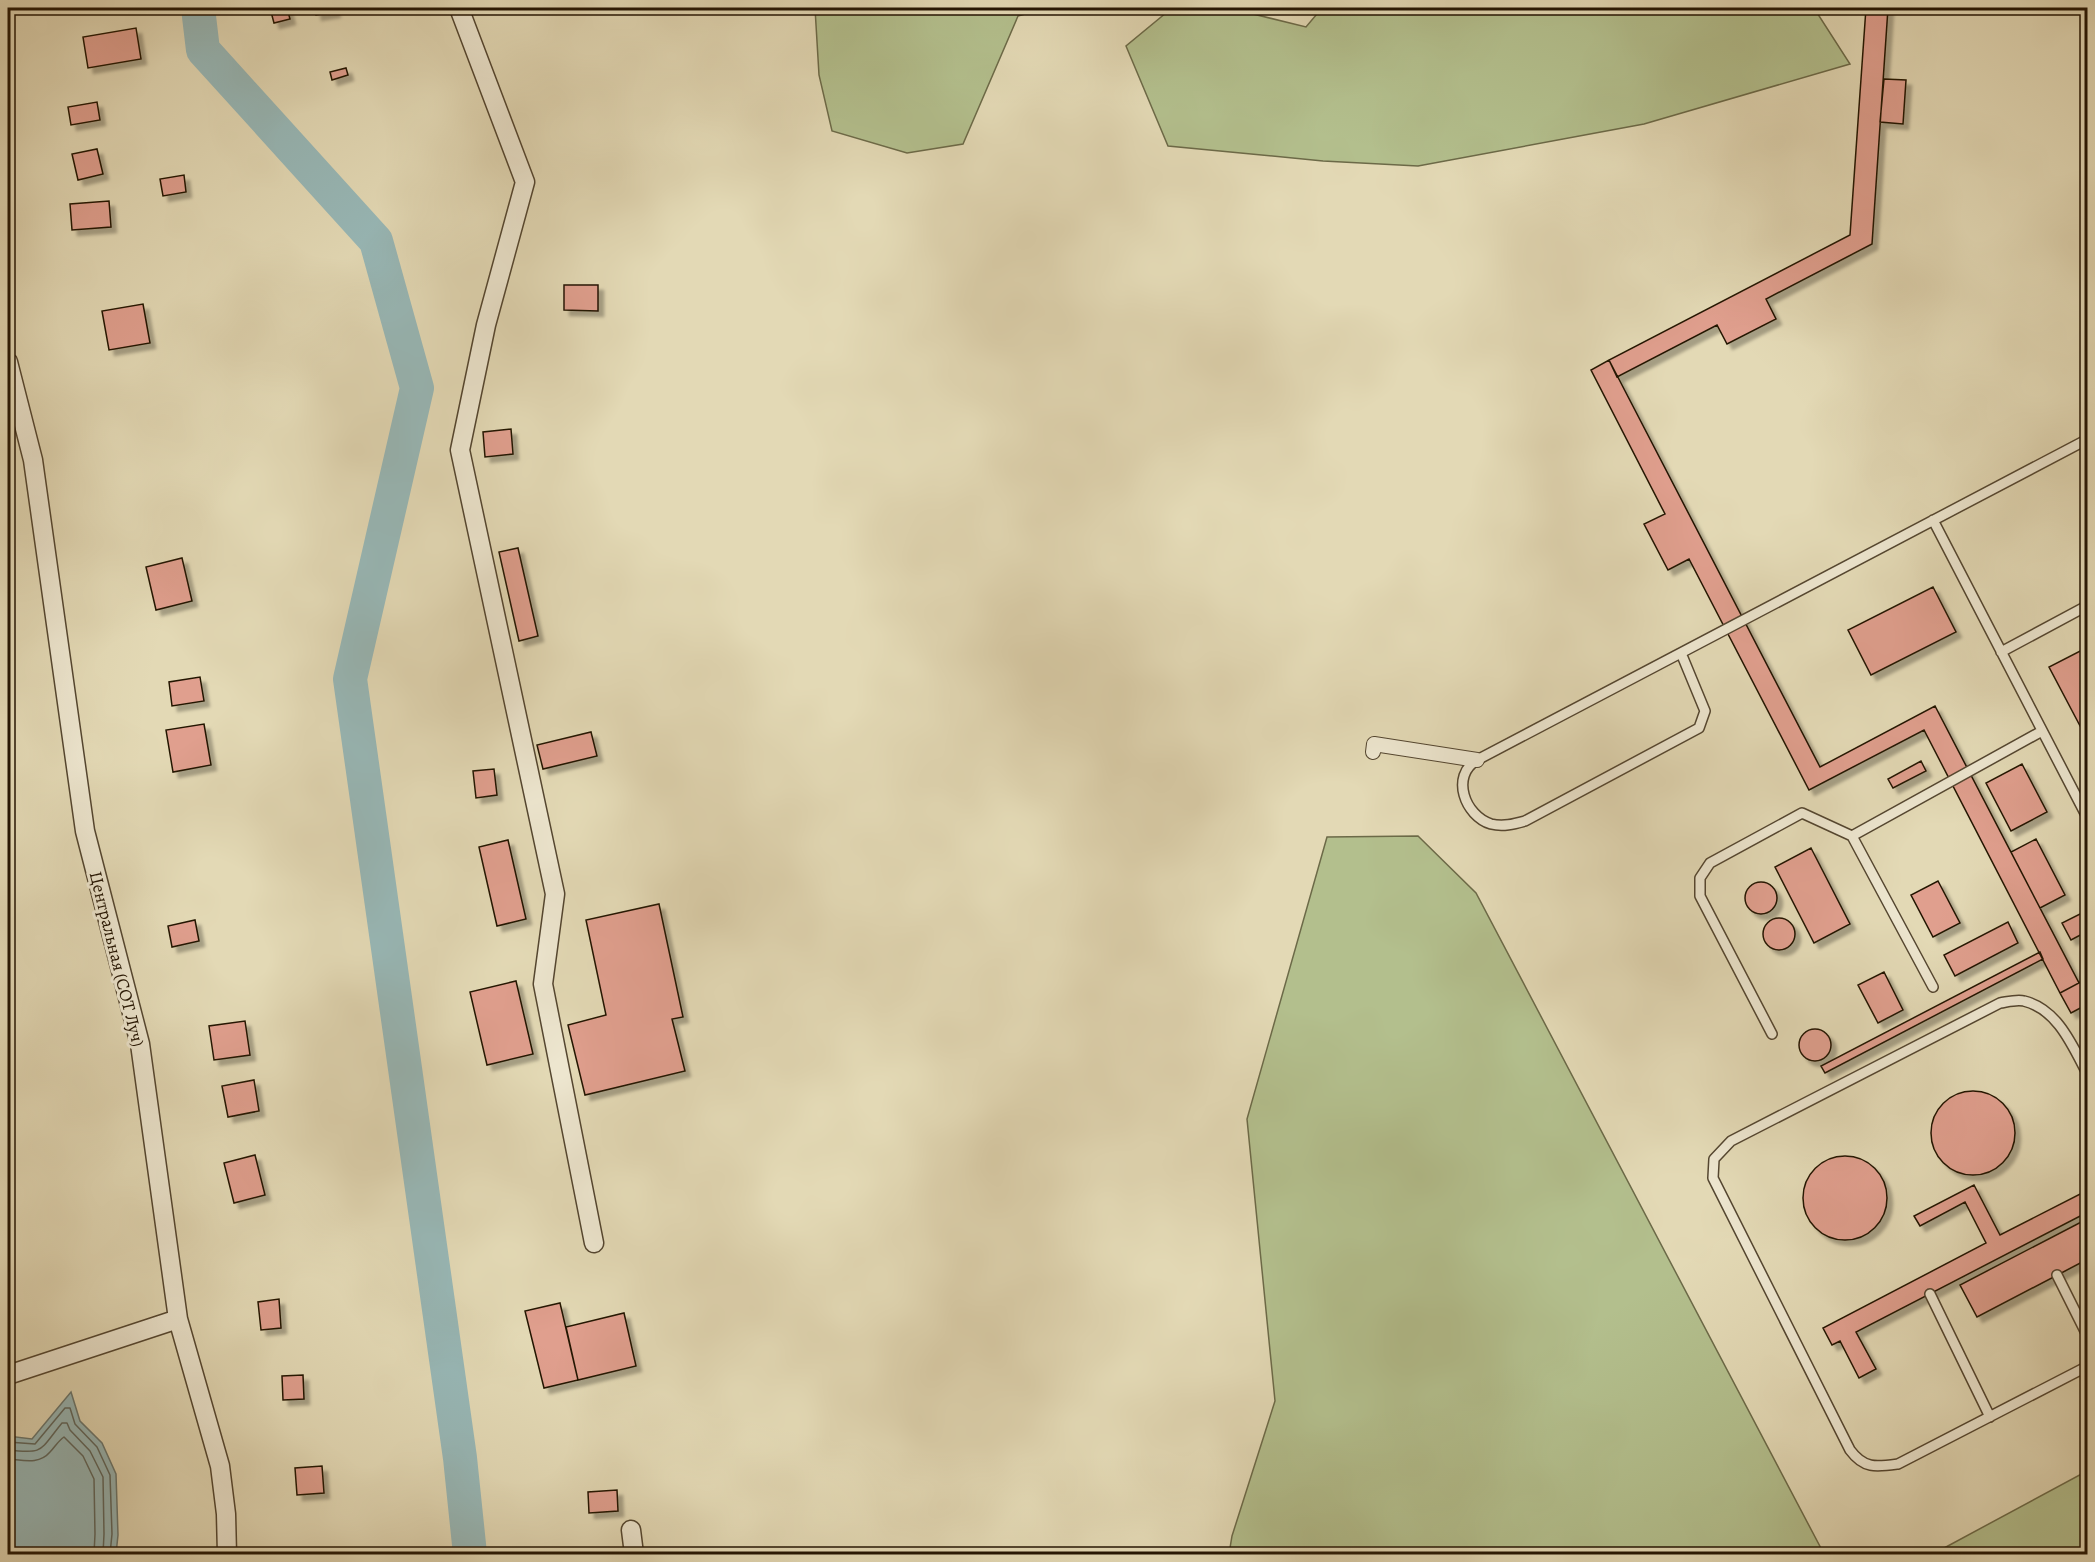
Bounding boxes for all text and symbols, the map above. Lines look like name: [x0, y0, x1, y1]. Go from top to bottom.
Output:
street label: Центральная (СОТ Луч): [84, 869, 150, 1049]

